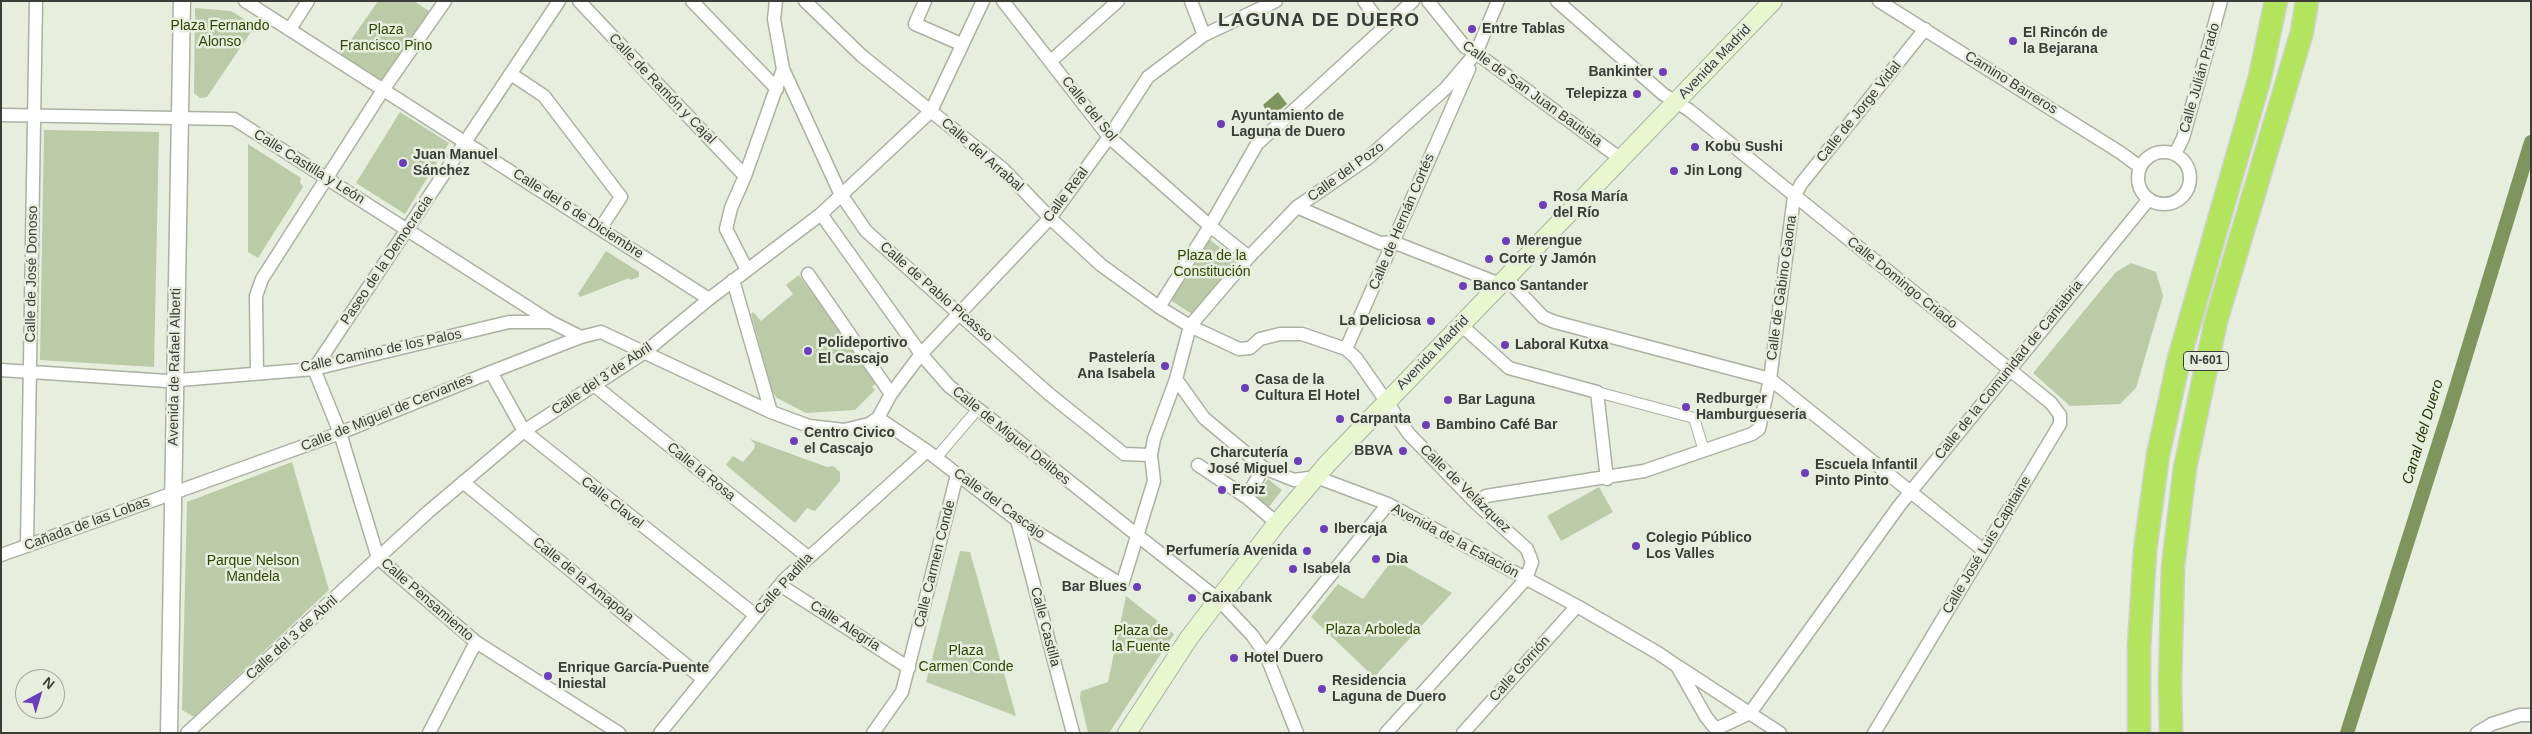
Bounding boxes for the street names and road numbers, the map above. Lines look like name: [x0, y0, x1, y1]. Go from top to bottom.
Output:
street label: Avenida Madrid: [1675, 21, 1755, 103]
street label: Calle Julián Prado: [2176, 21, 2224, 135]
street label: Calle de Ramón y Cajal: [605, 30, 719, 148]
street label: Calle de San Juan Bautista: [1459, 38, 1605, 150]
street label: Camino Barreros: [1962, 48, 2060, 118]
street label: Calle de Jorge Vidal: [1813, 58, 1905, 166]
street label: Calle del Sol: [1058, 73, 1120, 145]
street label: Calle del Arrabal: [937, 115, 1027, 195]
street label: Calle Castilla y León: [250, 126, 368, 208]
street label: Calle del Pozo: [1305, 139, 1387, 205]
street label: Calle de Hernán Cortés: [1366, 151, 1438, 293]
street label: Calle Real: [1040, 164, 1092, 226]
street label: Calle del 6 de Diciembre: [509, 165, 647, 263]
street label: Paseo de la Democracia: [337, 192, 437, 328]
street label: Calle de José Donoso: [22, 205, 42, 343]
street label: Calle de Gabino Gaona: [1763, 214, 1801, 362]
street label: Calle Domingo Criado: [1843, 233, 1961, 333]
street label: Calle de Pablo Picasso: [876, 238, 996, 346]
street label: Calle de la Comunidad de Cantabria: [1931, 277, 2087, 463]
street label: Avenida de Rafael Alberti: [165, 288, 185, 446]
street label: Avenida Madrid: [1393, 312, 1473, 394]
street label: Calle Camino de los Palos: [299, 326, 463, 376]
street label: Calle del 3 de Abril: [549, 339, 655, 419]
road number: N-601: [2184, 352, 2228, 371]
street label: Calle de Miguel de Cervantes: [299, 371, 475, 455]
street label: Calle de Miguel Delibes: [949, 383, 1073, 489]
street label: Calle la Rosa: [663, 439, 739, 505]
street label: Calle de Velázquez: [1416, 441, 1514, 537]
street label: Calle del Cascajo: [950, 465, 1048, 543]
street label: Calle Clavel: [577, 473, 647, 533]
street label: Calle José Luis Capitaine: [1939, 473, 2035, 617]
street label: Cañada de las Lobas: [22, 493, 152, 555]
street label: Calle Carmen Conde: [911, 499, 959, 629]
street label: Avenida de la Estación: [1388, 500, 1522, 582]
street label: Calle de la Amapola: [529, 534, 637, 626]
street label: Calle Padilla: [751, 550, 817, 618]
street label: Calle Pensamiento: [377, 555, 477, 645]
street label: Calle Castilla: [1026, 585, 1064, 669]
street label: Calle del 3 de Abril: [243, 592, 341, 684]
street label: Calle Alegría: [807, 597, 883, 655]
street label: Calle Gorrión: [1486, 633, 1554, 705]

